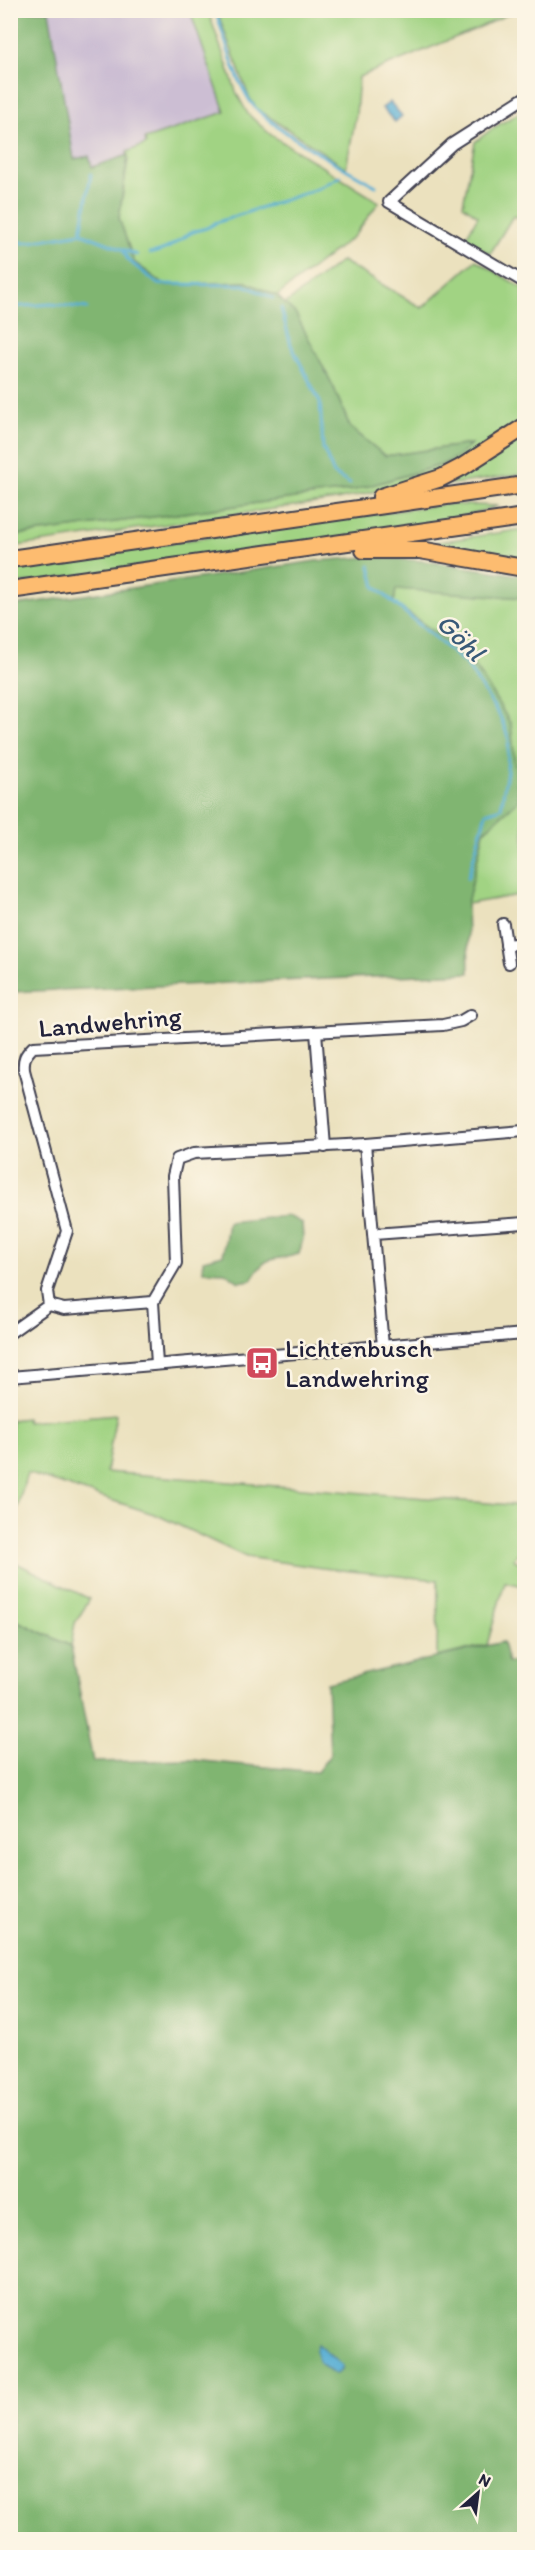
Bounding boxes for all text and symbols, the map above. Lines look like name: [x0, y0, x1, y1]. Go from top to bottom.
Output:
water label: Göhl: [430, 606, 494, 669]
street label: Landwehring: [37, 1000, 184, 1044]
place label: Lichtenbusch Landwehring: [285, 1332, 432, 1394]
bus stop icon: Lichtenbusch Landwehring: [244, 1345, 280, 1381]
north arrow: [448, 2463, 508, 2523]
text: N: [476, 2469, 494, 2491]

